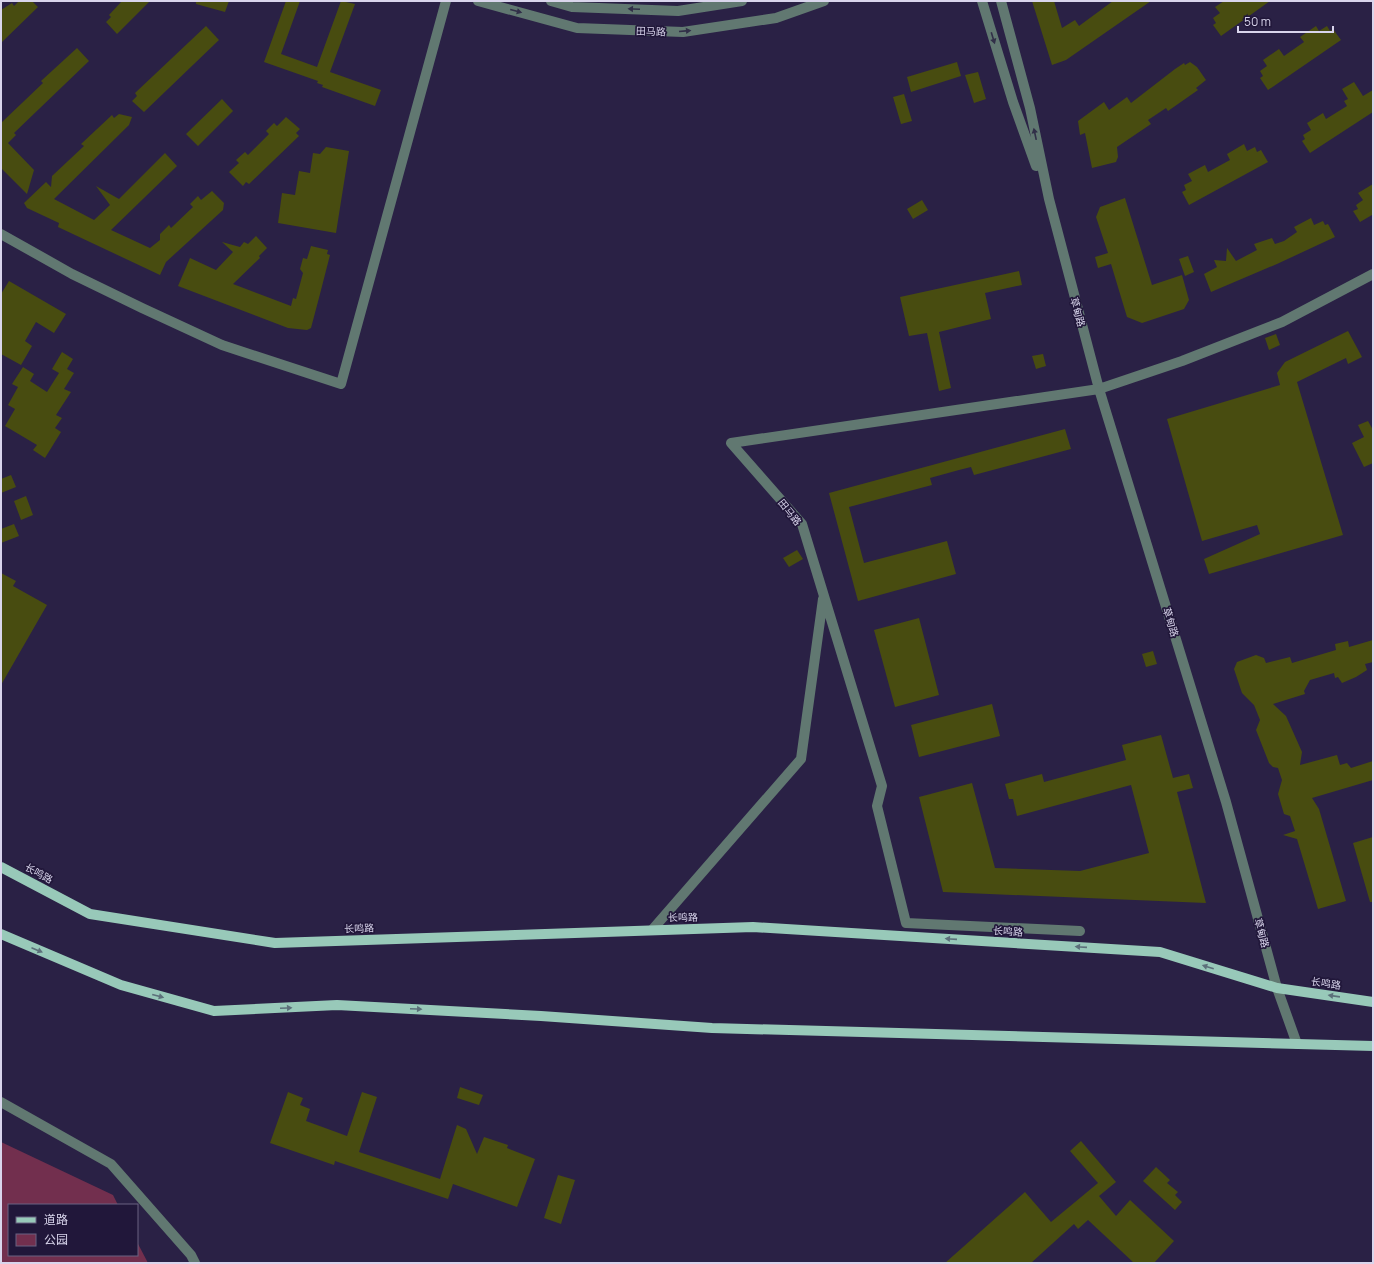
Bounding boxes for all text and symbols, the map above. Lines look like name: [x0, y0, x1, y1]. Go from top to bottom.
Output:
one-way arrow: [628, 6, 640, 13]
one-way arrow: [510, 8, 522, 14]
scale bar: [1238, 8, 1333, 34]
text: 50 m: [1244, 13, 1271, 30]
street label: 田马路: [636, 23, 666, 39]
one-way arrow: [679, 28, 691, 35]
one-way arrow: [990, 33, 996, 45]
one-way arrow: [1032, 128, 1038, 140]
street label: 草甸路: [1067, 296, 1089, 328]
street label: 田马路: [775, 496, 805, 528]
street label: 草甸路: [1160, 606, 1182, 638]
street label: 长鸣路: [22, 860, 56, 886]
street label: 长鸣路: [668, 910, 698, 924]
street label: 草甸路: [1251, 917, 1273, 949]
street label: 长鸣路: [344, 920, 374, 936]
street label: 长鸣路: [993, 923, 1023, 939]
one-way arrow: [945, 936, 957, 943]
one-way arrow: [1075, 944, 1087, 951]
one-way arrow: [31, 947, 43, 953]
one-way arrow: [1202, 964, 1214, 970]
street label: 长鸣路: [1310, 974, 1342, 992]
one-way arrow: [152, 993, 164, 999]
one-way arrow: [1328, 993, 1340, 999]
one-way arrow: [280, 1004, 292, 1011]
one-way arrow: [410, 1006, 422, 1013]
legend: [8, 1204, 138, 1256]
text: 道路: [44, 1211, 68, 1228]
text: 公园: [44, 1231, 68, 1248]

